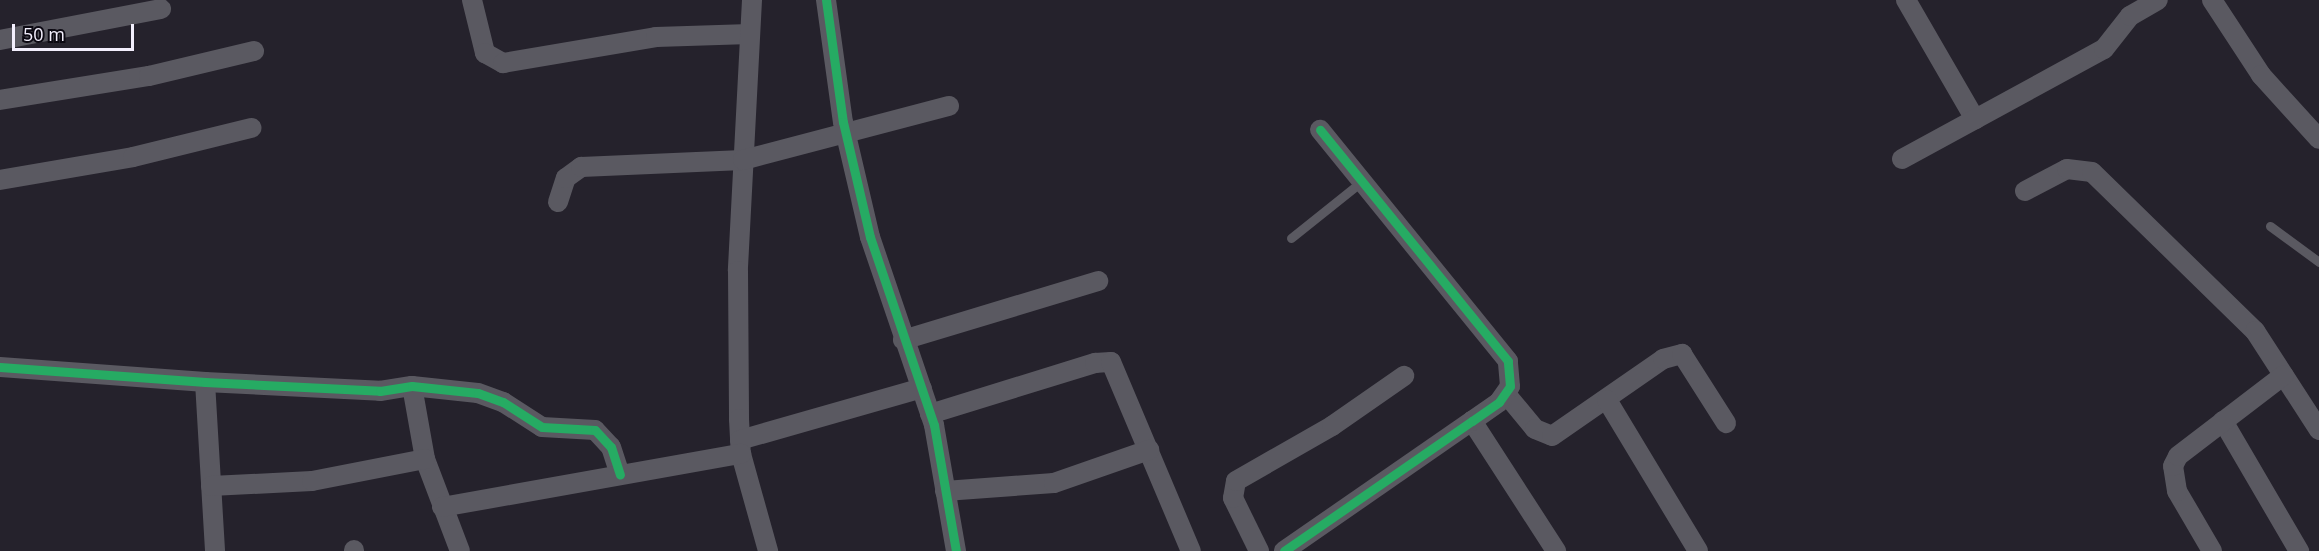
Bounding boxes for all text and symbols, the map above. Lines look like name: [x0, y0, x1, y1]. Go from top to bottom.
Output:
scale bar: [15, 12, 136, 50]
text: 50 m: [23, 22, 65, 46]

